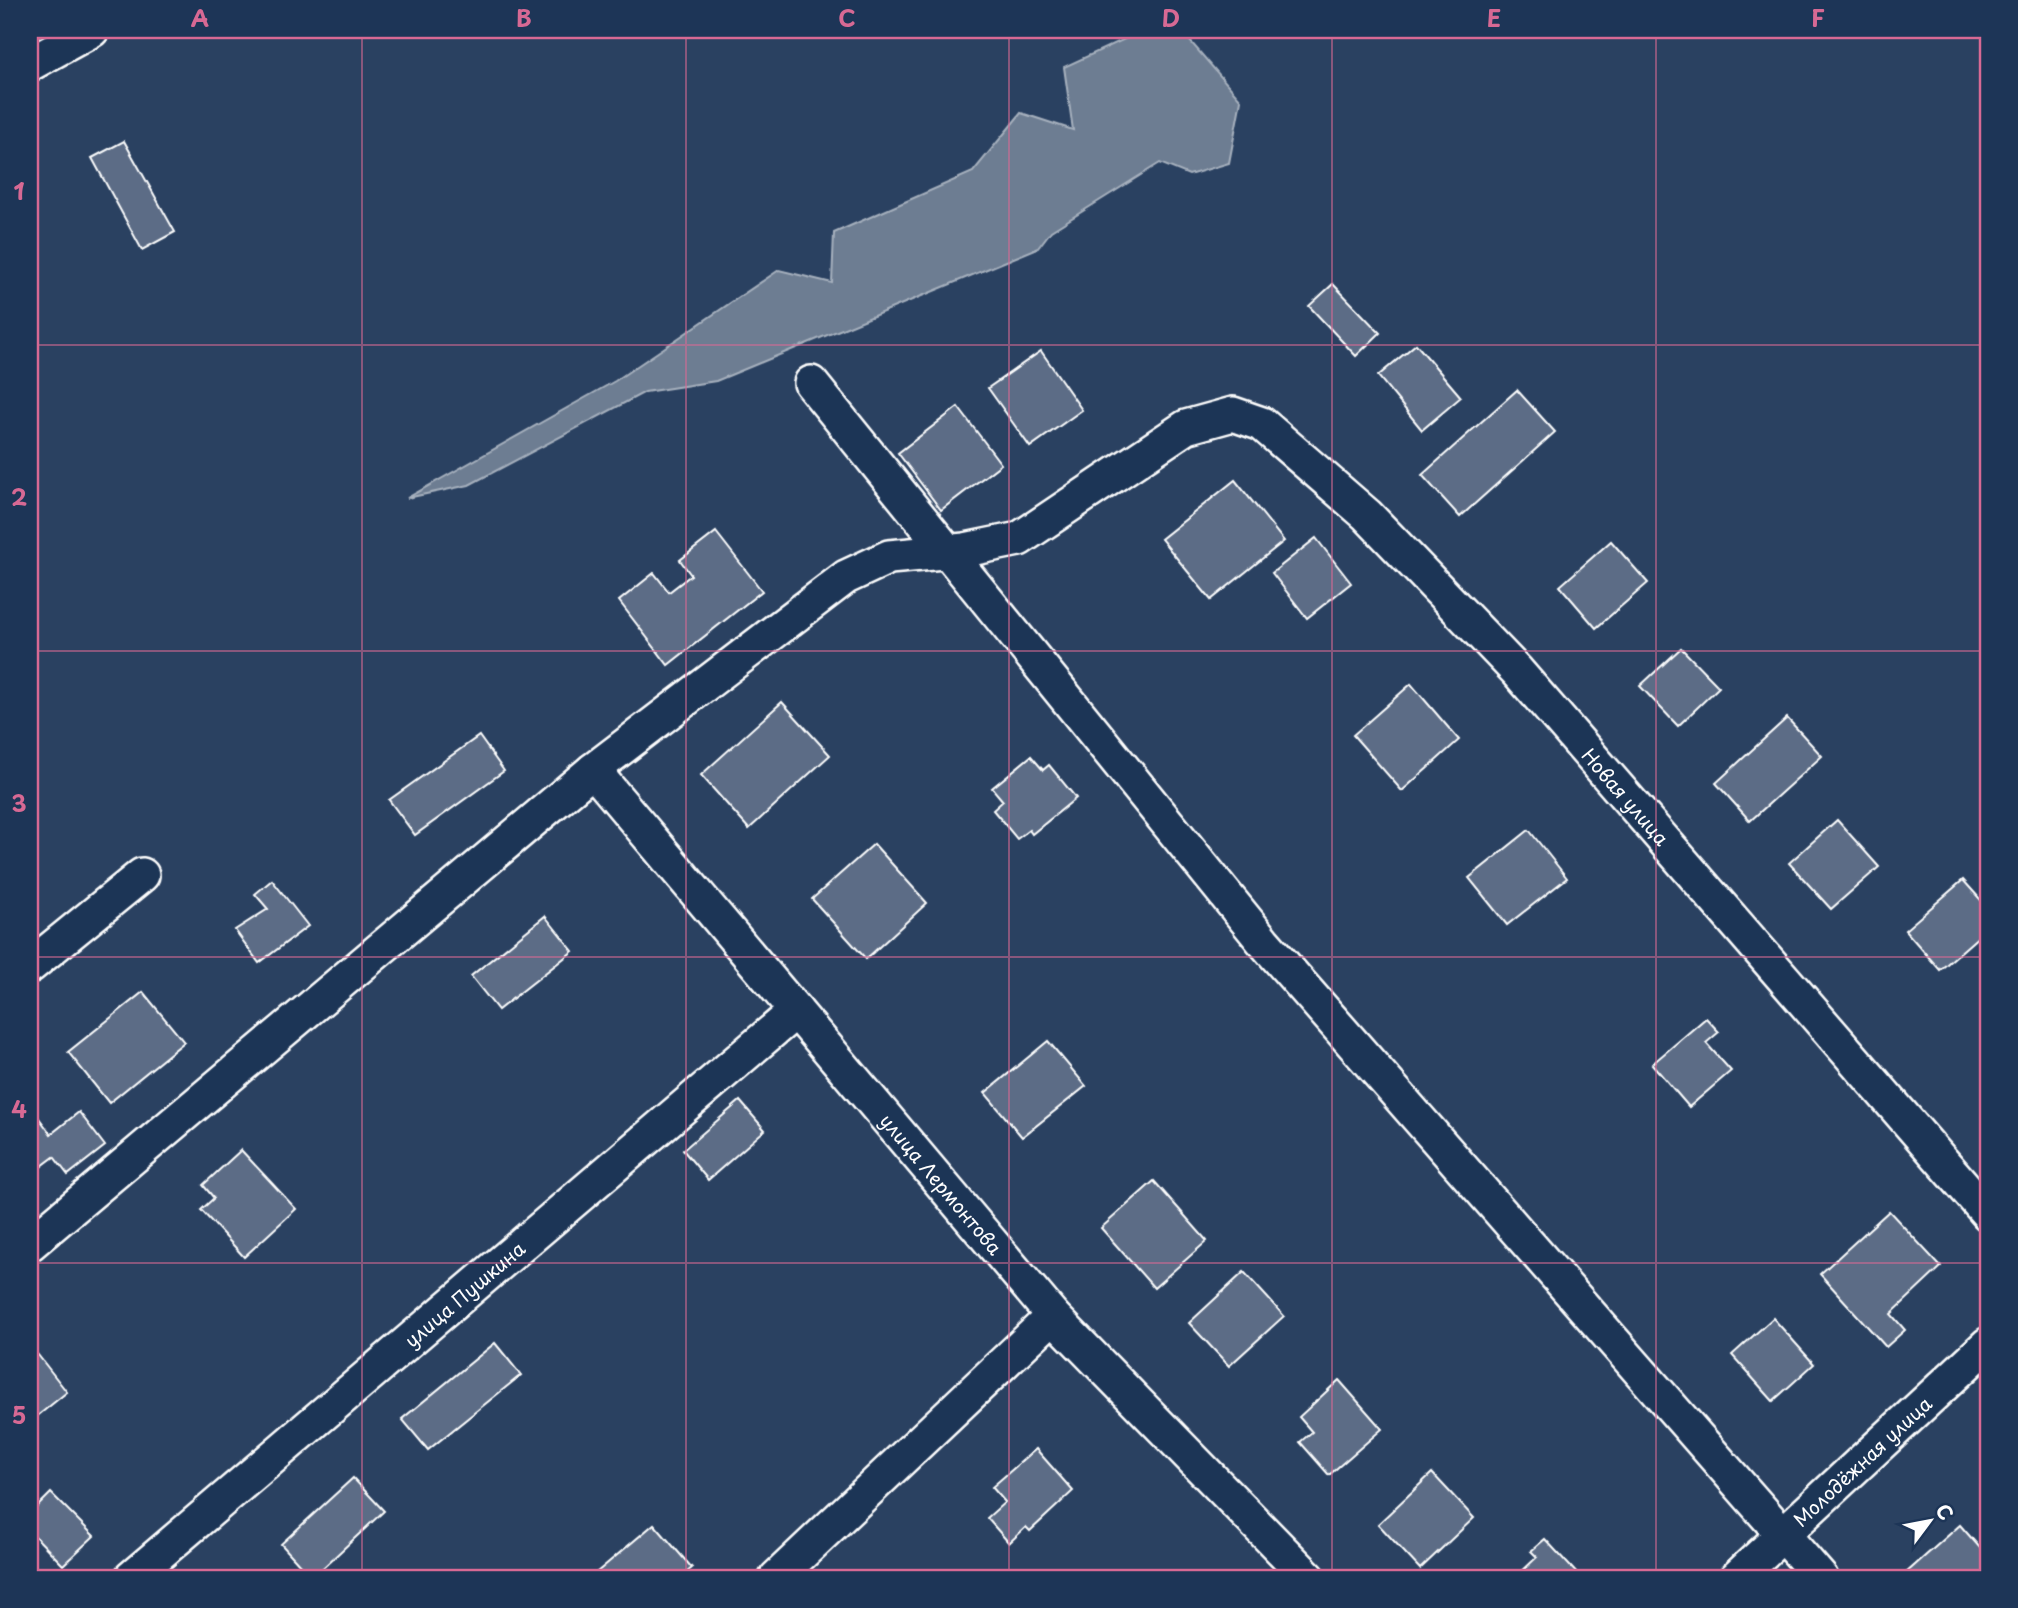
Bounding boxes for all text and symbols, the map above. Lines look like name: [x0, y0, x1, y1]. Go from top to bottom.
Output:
text: A: [191, 0, 209, 35]
text: B: [516, 0, 532, 35]
text: C: [838, 0, 856, 35]
text: D: [1162, 0, 1180, 35]
text: E: [1487, 0, 1501, 35]
text: F: [1811, 0, 1825, 35]
text: 1: [14, 173, 25, 208]
text: 2: [11, 479, 27, 514]
street label: Новая улица: [1576, 742, 1676, 851]
text: 3: [11, 785, 27, 820]
text: 4: [11, 1091, 27, 1126]
street label: улица Лермонтова: [874, 1107, 1009, 1260]
street label: улица Пушкина: [398, 1234, 531, 1353]
street label: Молодёжная улица: [1786, 1389, 1938, 1533]
text: 5: [12, 1397, 26, 1432]
north arrow: [1896, 1486, 1966, 1556]
text: С: [1930, 1498, 1961, 1525]

